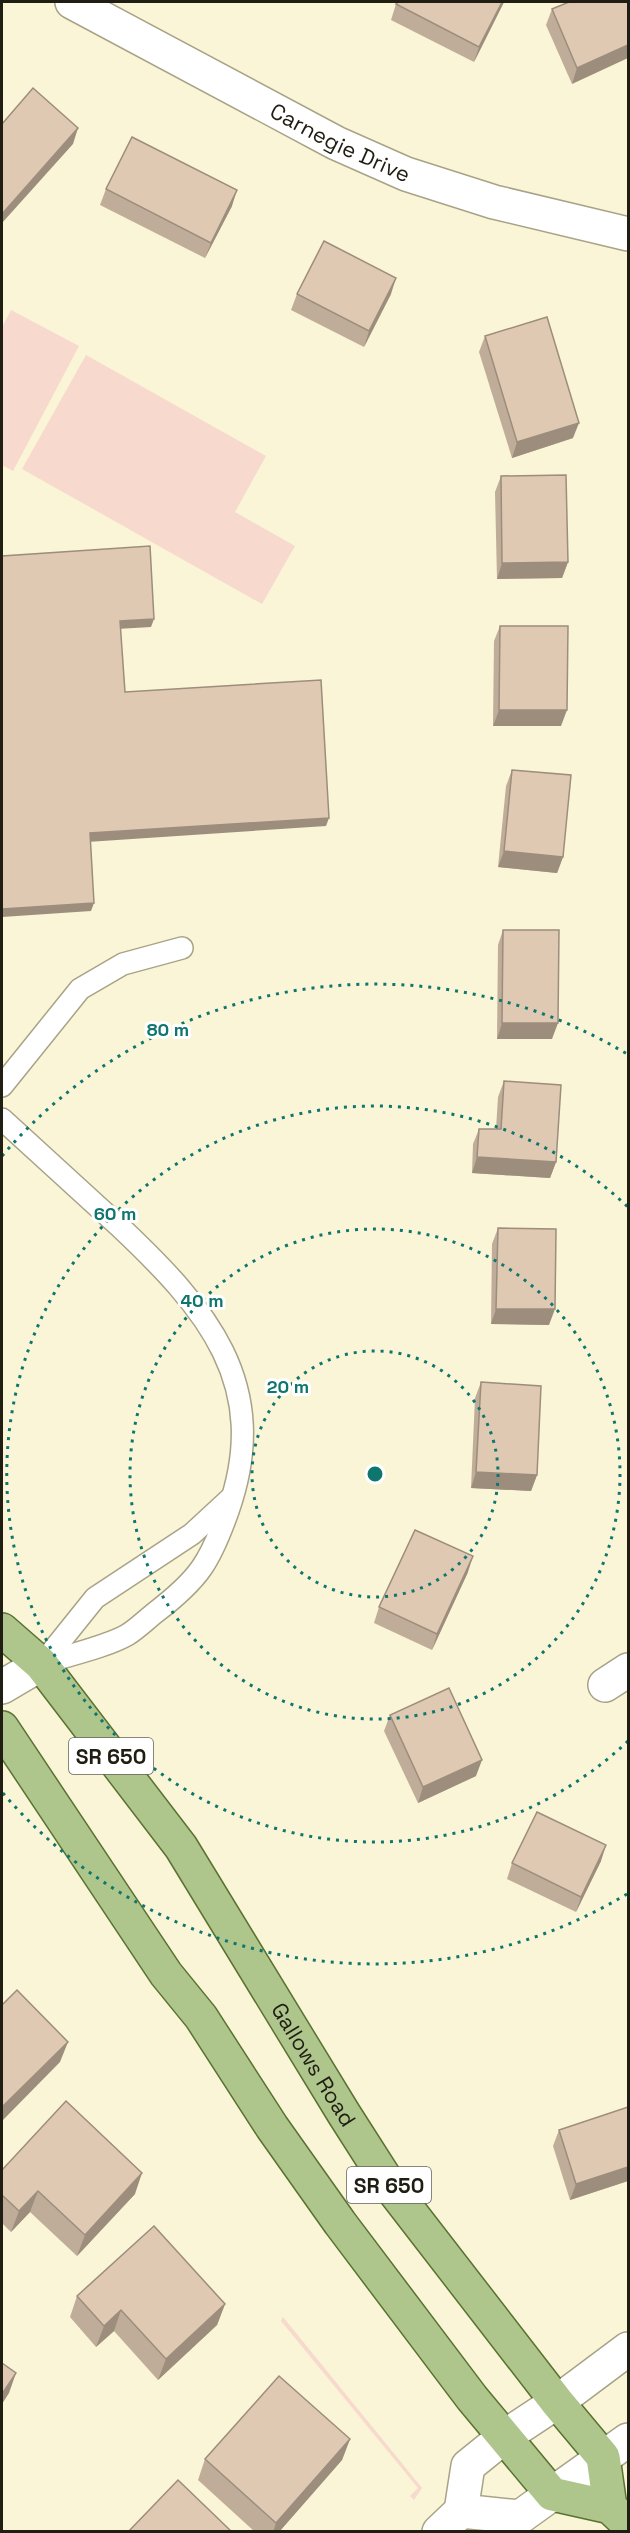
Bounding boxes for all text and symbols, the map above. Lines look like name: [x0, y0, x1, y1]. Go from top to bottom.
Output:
street label: Carnegie Drive: [265, 96, 415, 188]
text: 80 m: [147, 1018, 189, 1041]
text: 60 m: [94, 1202, 136, 1225]
text: 40 m: [180, 1289, 224, 1312]
text: 20 m: [267, 1375, 309, 1398]
centre of rings: [365, 1464, 385, 1484]
road number: SR 650: [69, 1738, 153, 1774]
street label: Gallows Road: [265, 1997, 362, 2132]
road number: SR 650: [347, 2167, 431, 2203]

